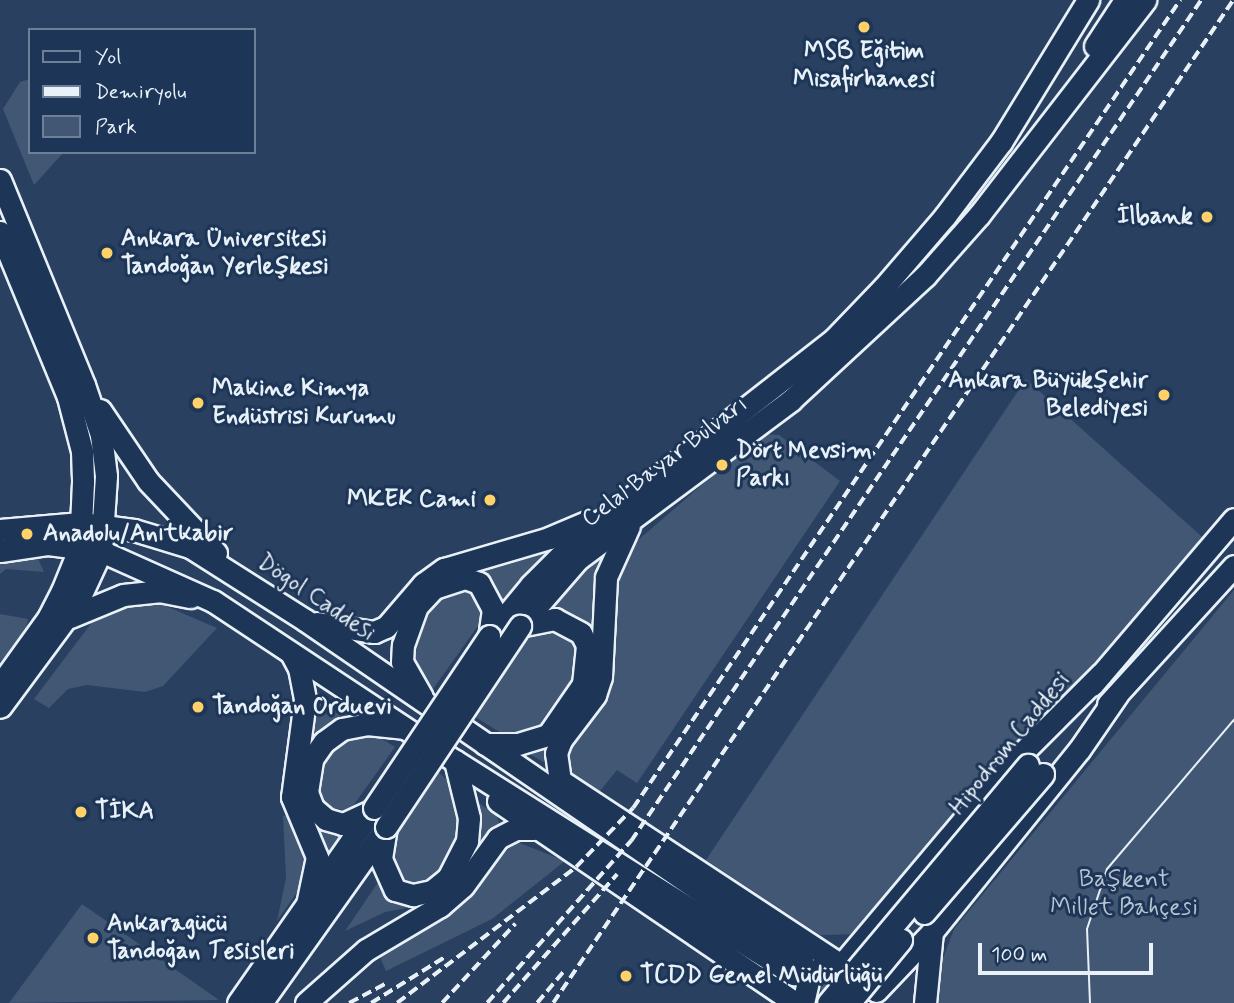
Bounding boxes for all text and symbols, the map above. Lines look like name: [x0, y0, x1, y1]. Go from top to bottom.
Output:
marker: MSB Eğitim Misafirhanesi: [856, 19, 872, 35]
legend: [28, 28, 256, 154]
place label: MSB Eğitim Misafirhanesi: [793, 38, 935, 94]
text: Yol: [95, 43, 121, 71]
text: Demiryolu: [95, 78, 187, 106]
text: Park: [95, 113, 137, 141]
place label: İlbank: [1117, 203, 1193, 231]
marker: İlbank: [1199, 209, 1215, 225]
place label: Ankara Üniversitesi Tandoğan Yerleşkesi: [121, 225, 329, 281]
marker: Ankara Üniversitesi Tandoğan Yerleşkesi: [99, 245, 115, 261]
place label: Ankara Büyükşehir Belediyesi: [948, 367, 1148, 423]
place label: Makine Kimya Endüstrisi Kurumu: [212, 375, 401, 431]
marker: Ankara Büyükşehir Belediyesi: [1154, 385, 1174, 405]
street label: Celal Bayar Bulvarı: [578, 391, 752, 533]
marker: Makine Kimya Endüstrisi Kurumu: [190, 395, 206, 411]
place label: Dört Mevsim Parkı: [736, 437, 866, 493]
marker: Dört Mevsim Parkı: [714, 457, 730, 473]
place label: MKEK Cami: [346, 486, 476, 514]
marker: MKEK Cami: [482, 492, 498, 508]
place label: Anadolu/Anıtkabir: [43, 520, 233, 548]
marker: Anadolu/Anıtkabir: [17, 524, 37, 544]
street label: Dögol Caddesi: [249, 547, 383, 649]
street label: Hipodrom Caddesi: [942, 665, 1078, 823]
place label: Tandoğan Orduevi: [212, 693, 385, 721]
marker: Tandoğan Orduevi: [190, 699, 206, 715]
place label: TİKA: [95, 798, 154, 826]
marker: TİKA: [73, 804, 89, 820]
park label: Başkent Millet Bahçesi: [1050, 866, 1198, 922]
place label: Ankaragücü Tandoğan Tesisleri: [107, 910, 287, 966]
marker: Ankaragücü Tandoğan Tesisleri: [85, 930, 101, 946]
scale bar: [982, 930, 1157, 974]
text: 100 m: [991, 941, 1047, 969]
place label: TCDD Genel Müdürlüğü: [640, 962, 874, 990]
marker: TCDD Genel Müdürlüğü: [618, 968, 634, 984]

